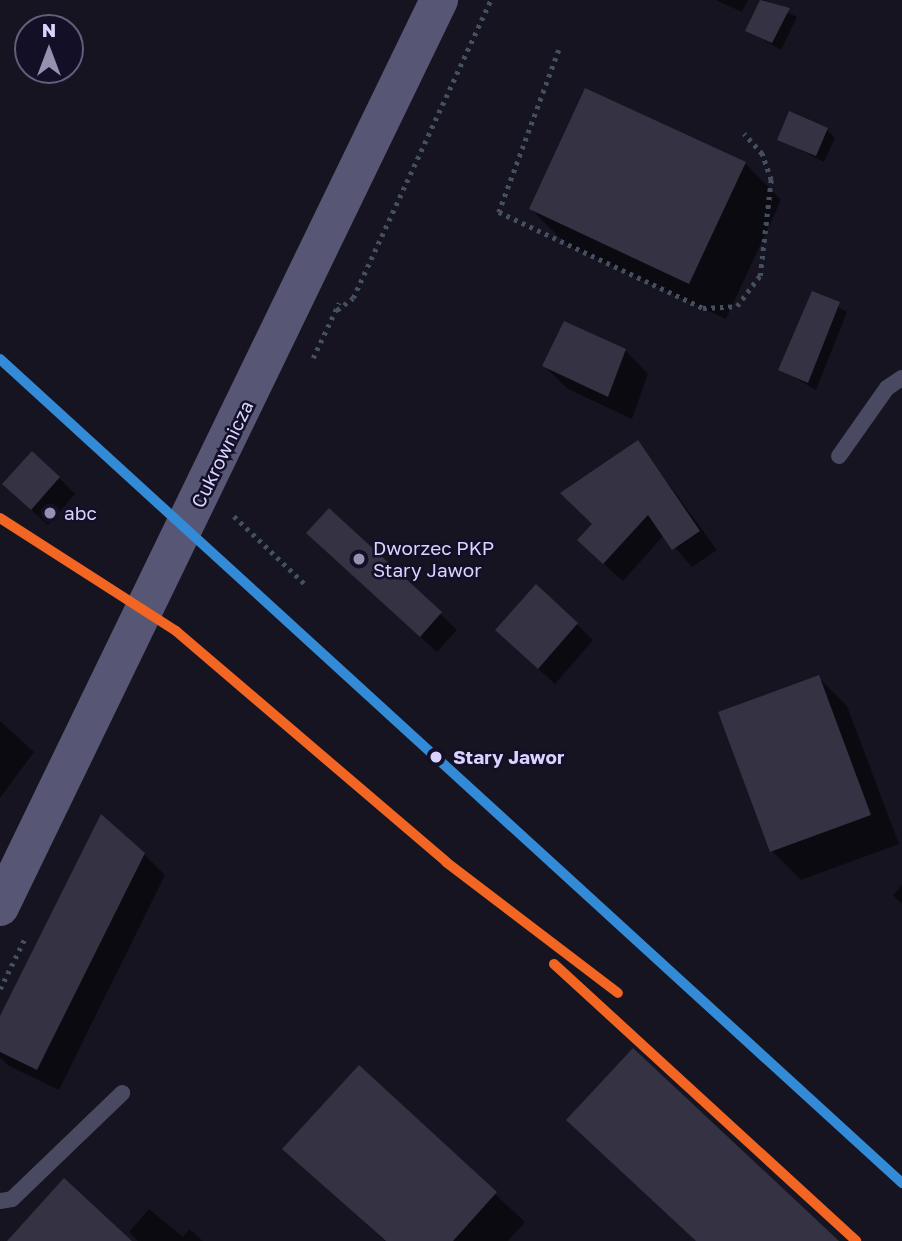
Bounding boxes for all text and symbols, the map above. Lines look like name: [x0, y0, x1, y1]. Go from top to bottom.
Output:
north arrow: [14, 14, 84, 84]
text: N: [42, 18, 56, 41]
street label: Cukrownicza: [186, 397, 258, 511]
place label: abc: [64, 502, 97, 524]
marker: abc: [42, 505, 58, 521]
place label: Dworzec PKP Stary Jawor: [373, 537, 494, 581]
marker: Dworzec PKP Stary Jawor: [351, 551, 367, 567]
marker: Stary Jawor: [425, 746, 447, 768]
place label: Stary Jawor: [453, 746, 564, 768]

